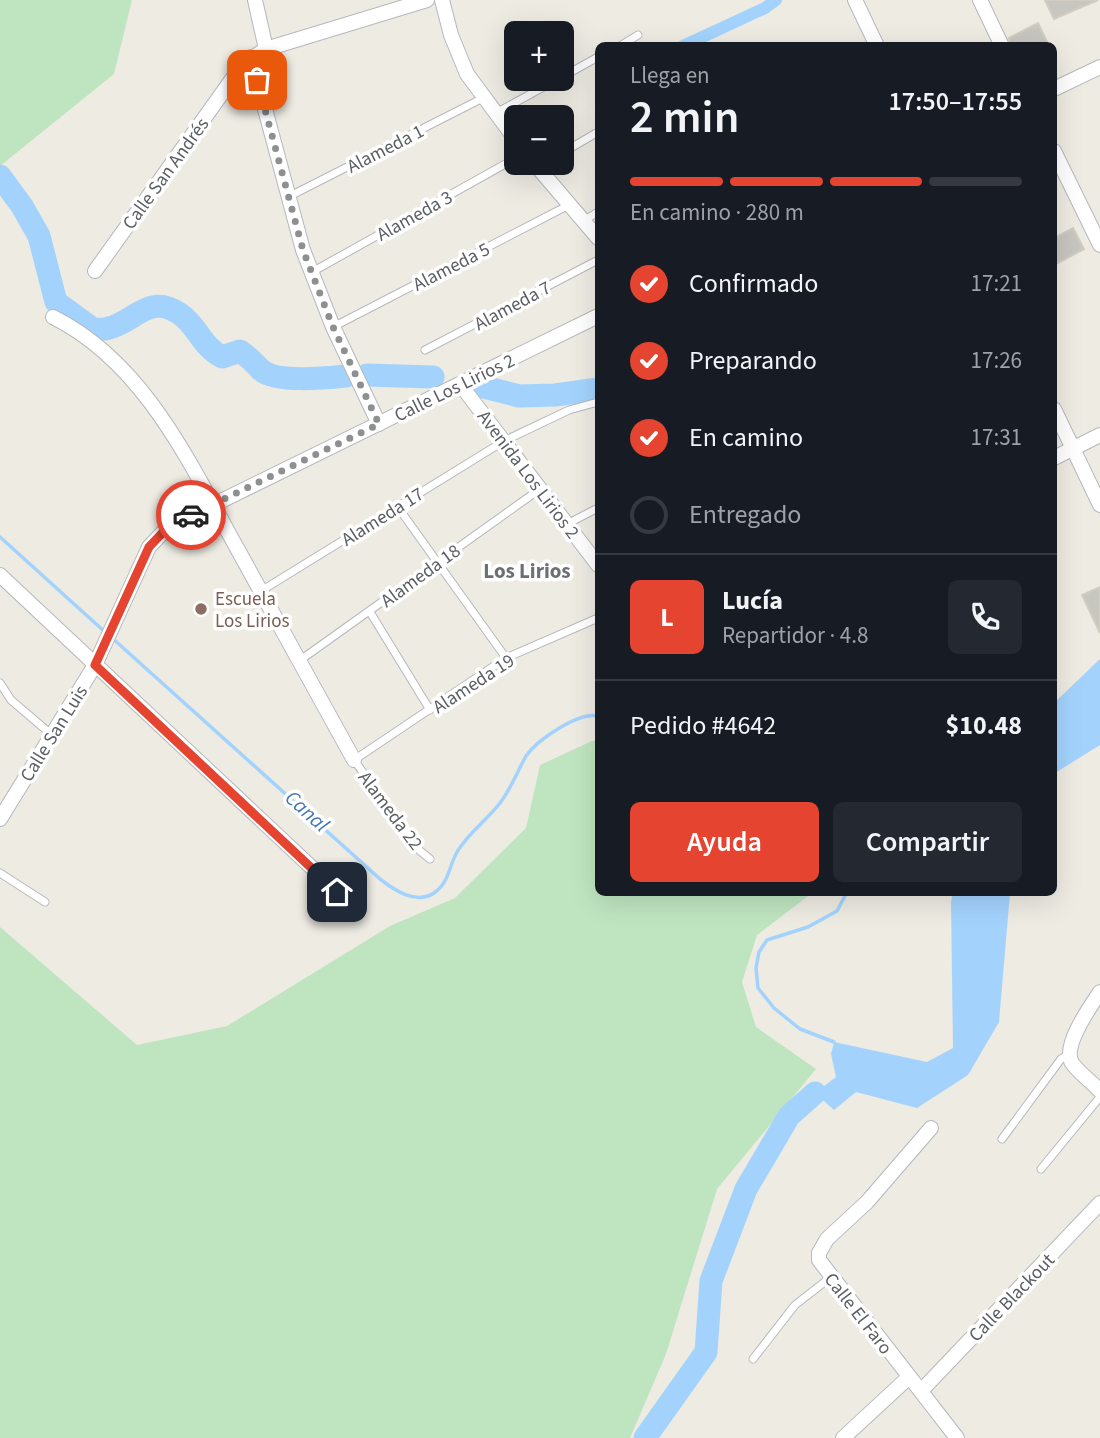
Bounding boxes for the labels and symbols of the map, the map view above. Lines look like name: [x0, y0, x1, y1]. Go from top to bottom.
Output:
pin: [227, 50, 287, 110]
street label: Calle San Andrés: [116, 112, 216, 235]
street label: Alameda 1: [342, 118, 429, 180]
street label: Alameda 3: [372, 184, 458, 248]
street label: Alameda 5: [408, 236, 495, 298]
street label: Alameda 7: [470, 275, 556, 338]
street label: Calle Los Lirios 2: [390, 347, 519, 429]
street label: Avenida Los Lirios 2: [470, 405, 585, 545]
courier: [156, 480, 226, 550]
street label: Alameda 17: [336, 481, 429, 553]
street label: Alameda 18: [375, 538, 466, 614]
district label: Los Lirios: [483, 556, 571, 586]
place label: Escuela Los Lirios: [215, 586, 289, 635]
marker: Escuela Los Lirios: [193, 601, 209, 617]
street label: Alameda 19: [428, 648, 520, 721]
street label: Calle San Luis: [14, 680, 95, 787]
street label: Alameda 22: [351, 766, 428, 856]
water label: Canal: [278, 783, 336, 840]
pin: [307, 862, 367, 922]
street label: Calle Blackout: [963, 1247, 1062, 1348]
street label: Calle El Faro: [817, 1267, 898, 1360]

